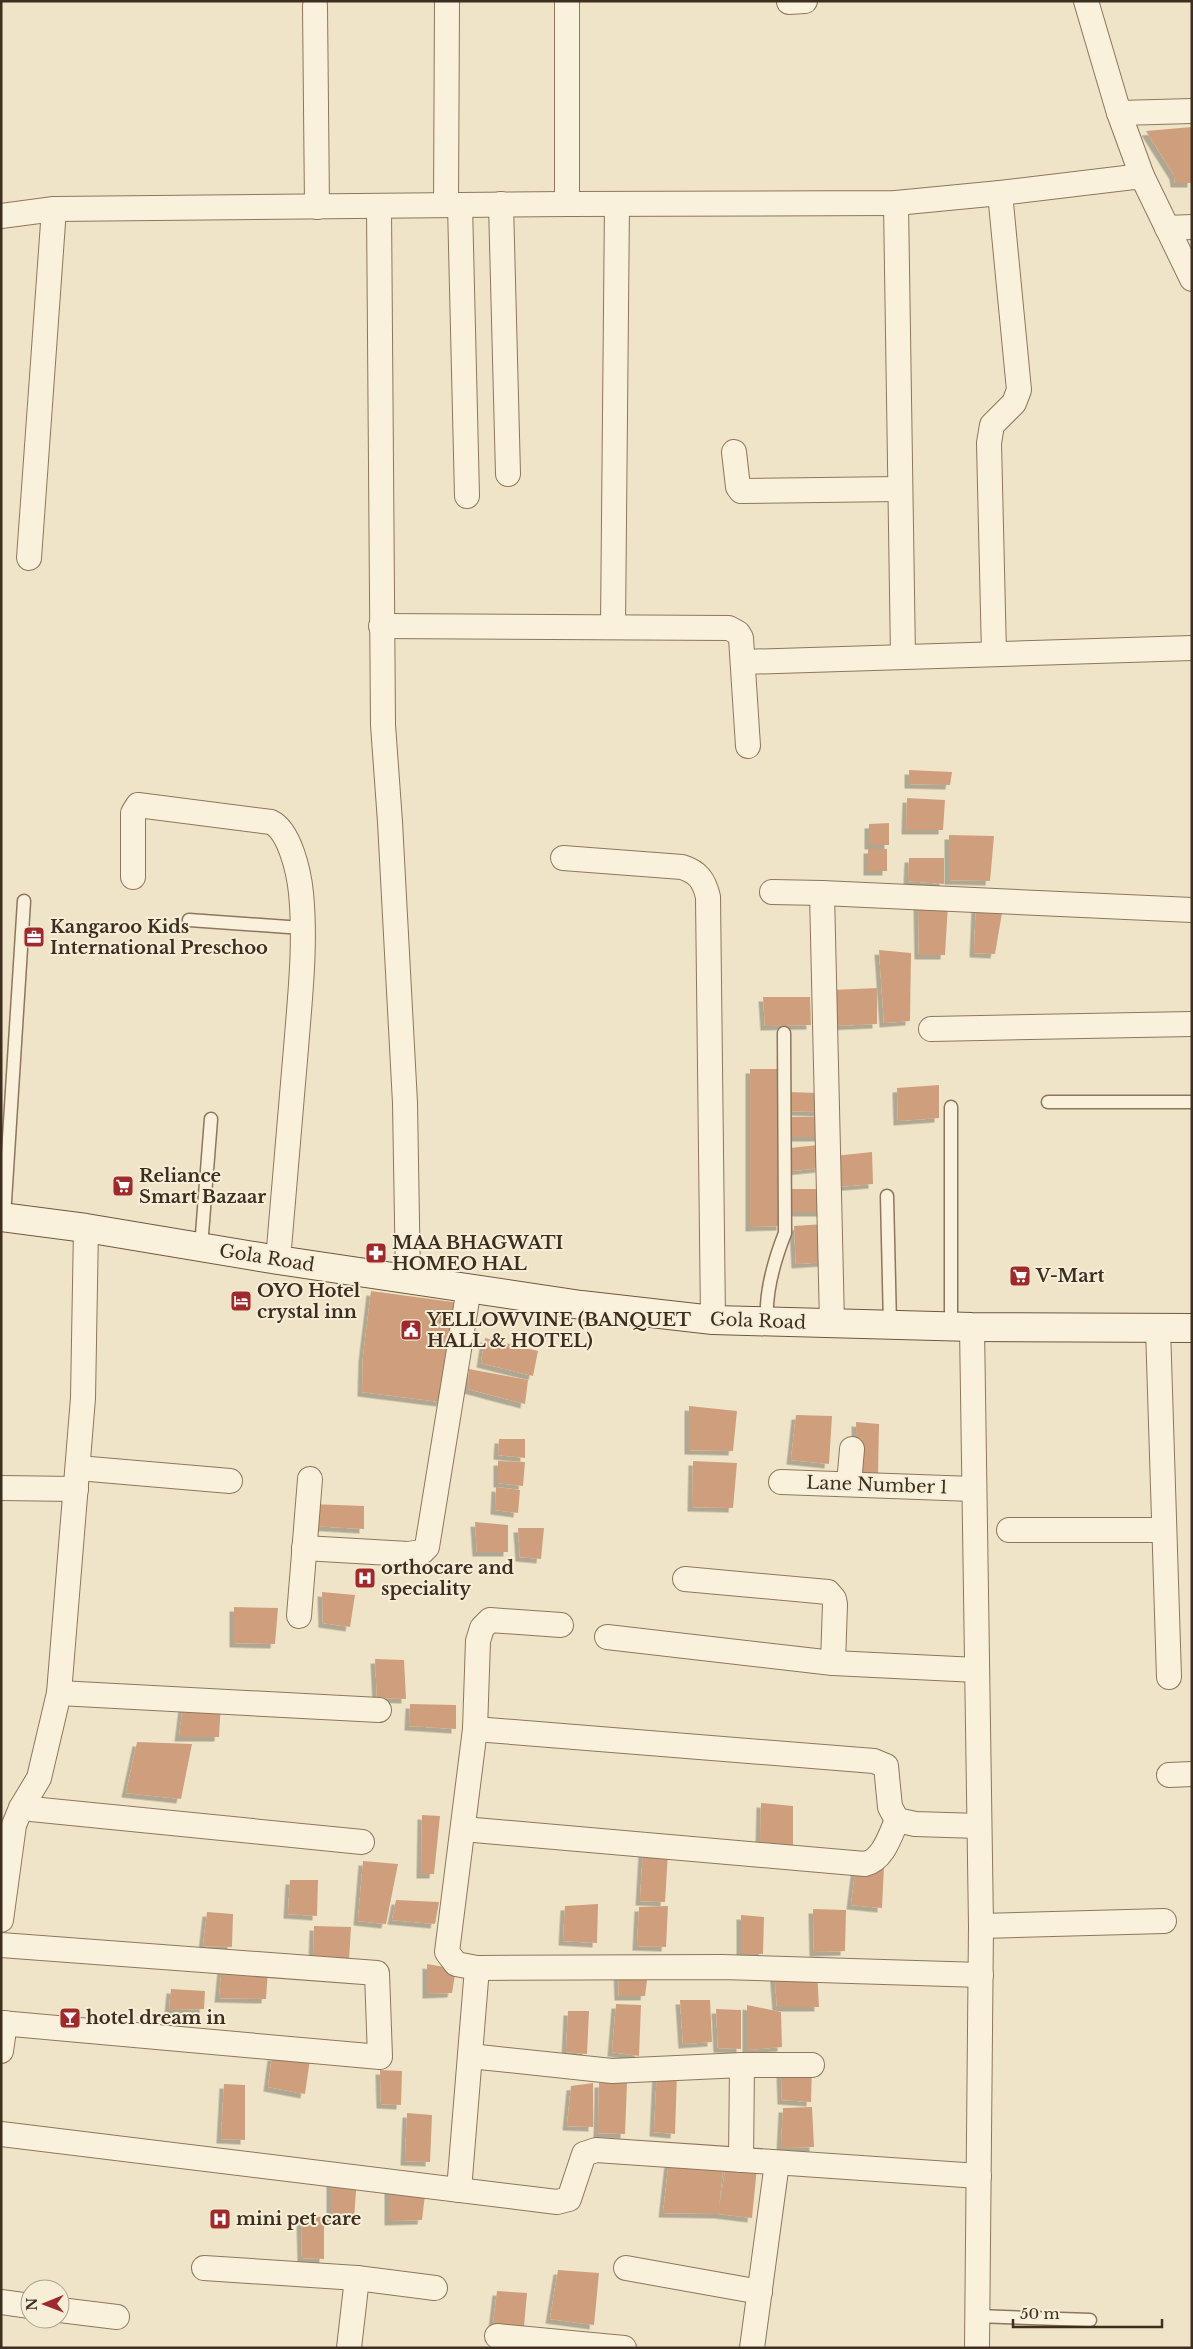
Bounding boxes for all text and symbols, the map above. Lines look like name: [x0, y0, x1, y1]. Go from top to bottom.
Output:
place label: Kangaroo Kids International Preschoo: [50, 916, 268, 959]
office icon: Kangaroo Kids International Preschoo: [22, 925, 46, 949]
place label: Reliance Smart Bazaar: [139, 1165, 266, 1208]
supermarket icon: Reliance Smart Bazaar: [111, 1174, 135, 1198]
place label: MAA BHAGWATI HOMEO HAL: [392, 1232, 564, 1275]
street label: Gola Road: [218, 1240, 316, 1276]
pharmacy icon: MAA BHAGWATI HOMEO HAL: [364, 1241, 388, 1265]
supermarket icon: V-Mart: [1008, 1264, 1032, 1288]
place label: V-Mart: [1035, 1265, 1105, 1287]
place label: OYO Hotel crystal inn: [257, 1280, 361, 1323]
hotel icon: OYO Hotel crystal inn: [229, 1289, 253, 1313]
street label: Gola Road: [710, 1308, 806, 1334]
place label: YELLOWVINE (BANQUET HALL & HOTEL): [426, 1309, 691, 1352]
public building icon: YELLOWVINE (BANQUET HALL & HOTEL): [399, 1318, 423, 1342]
street label: Lane Number 1: [806, 1472, 948, 1498]
place label: orthocare and speciality: [381, 1557, 515, 1600]
hospital icon: orthocare and speciality: [353, 1566, 377, 1590]
bar icon: hotel dream in: [58, 2006, 82, 2030]
place label: hotel dream in: [86, 2007, 226, 2029]
hospital icon: mini pet care: [208, 2207, 232, 2231]
place label: mini pet care: [236, 2208, 361, 2230]
north arrow: [20, 2279, 70, 2329]
scale bar: [1013, 2296, 1162, 2328]
text: N: [23, 2297, 41, 2311]
text: 50 m: [1020, 2304, 1060, 2323]

